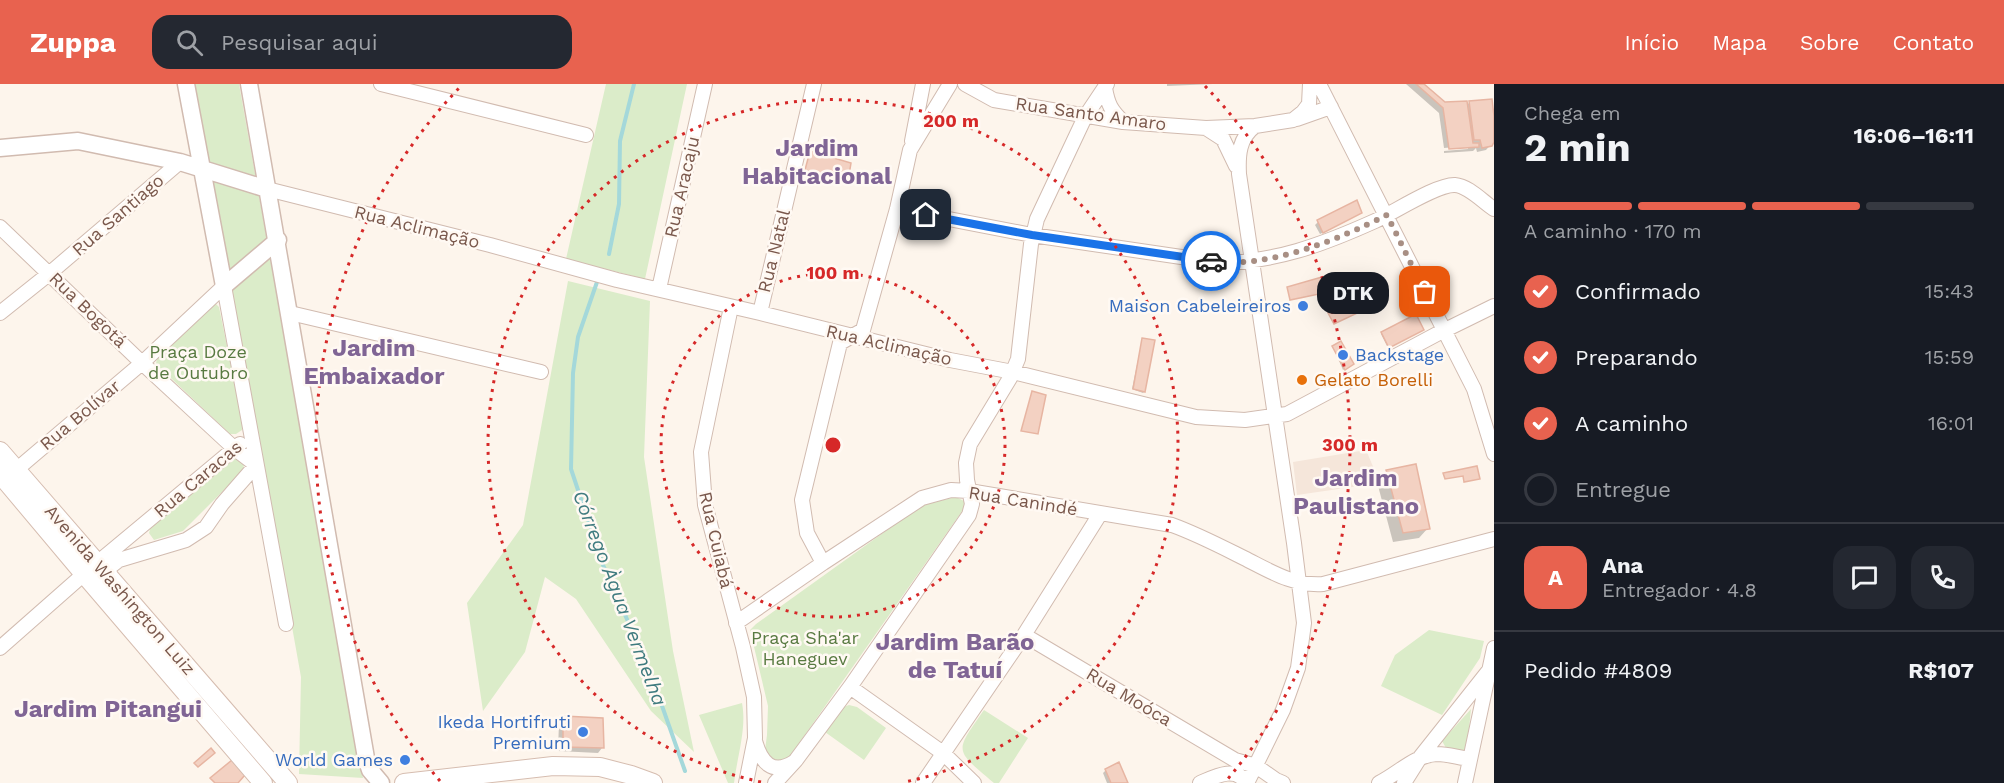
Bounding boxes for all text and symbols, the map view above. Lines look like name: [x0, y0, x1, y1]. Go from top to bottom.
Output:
search box: [152, 15, 572, 69]
text: Zuppa: [30, 26, 116, 59]
icon: search: [173, 26, 206, 59]
text: Pesquisar aqui: [221, 30, 377, 55]
text: Início: [1624, 30, 1679, 55]
text: Mapa: [1712, 30, 1767, 55]
text: Sobre: [1800, 30, 1859, 55]
text: Contato: [1892, 30, 1974, 55]
street label: Rua Santo Amaro: [1014, 93, 1168, 134]
text: Chega em: [1524, 101, 1621, 125]
text: 200 m: [923, 110, 979, 131]
text: 16:06–16:11: [1854, 123, 1974, 148]
text: 2 min: [1524, 125, 1631, 170]
street label: Rua Aracaju: [660, 134, 703, 240]
district label: Jardim Habitacional: [742, 134, 892, 190]
street label: Rua Santiago: [68, 169, 168, 260]
pin: [900, 189, 951, 240]
icon: home: [909, 198, 942, 231]
street label: Rua Aclimação: [352, 201, 482, 252]
street label: Rua Natal: [753, 207, 794, 295]
text: A caminho · 170 m: [1524, 219, 1702, 243]
courier: [1181, 231, 1241, 291]
icon: car: [1195, 245, 1228, 278]
text: 100 m: [806, 262, 860, 283]
pin: [1399, 266, 1450, 317]
street label: Rua Bogotá: [45, 268, 131, 352]
callout: DTK: [1317, 271, 1389, 313]
icon: bag: [1408, 275, 1441, 308]
icon: check: [1524, 275, 1557, 308]
text: Confirmado: [1575, 279, 1701, 304]
text: 15:43: [1925, 279, 1974, 303]
text: DTK: [1333, 281, 1373, 305]
place label: Maison Cabeleireiros: [1109, 295, 1291, 316]
marker: Maison Cabeleireiros: [1296, 299, 1310, 313]
street label: Rua Aclimação: [824, 320, 954, 369]
district label: Jardim Embaixador: [303, 334, 445, 390]
park label: Praça Doze de Outubro: [148, 341, 248, 383]
icon: check: [1524, 341, 1557, 374]
place label: Backstage: [1355, 344, 1444, 365]
text: Preparando: [1575, 345, 1698, 370]
text: 15:59: [1925, 345, 1974, 369]
marker: Backstage: [1336, 348, 1350, 362]
place label: Gelato Borelli: [1314, 369, 1433, 390]
marker: Gelato Borelli: [1295, 373, 1309, 387]
street label: Rua Bolívar: [35, 375, 124, 454]
icon: check: [1524, 407, 1557, 440]
text: A caminho: [1575, 411, 1688, 436]
text: 16:01: [1928, 411, 1974, 435]
text: 300 m: [1322, 434, 1378, 455]
centre of rings: [823, 435, 843, 455]
street label: Rua Caracas: [149, 436, 246, 521]
district label: Jardim Paulistano: [1293, 464, 1419, 520]
text: Entregue: [1575, 477, 1671, 502]
street label: Rua Canindé: [967, 482, 1079, 519]
water label: Córrego Àgua Vermelha: [568, 487, 672, 709]
street label: Rua Cuiabá: [695, 489, 738, 590]
street label: Avenida Washington Luiz: [41, 500, 200, 679]
button: chat: [1833, 546, 1896, 609]
button: phone: [1911, 546, 1974, 609]
text: Ana: [1602, 553, 1643, 578]
text: A: [1548, 565, 1563, 590]
text: Entregador · 4.8: [1602, 578, 1757, 602]
park label: Praça Sha'ar Haneguev: [751, 627, 859, 669]
district label: Jardim Barão de Tatuí: [876, 628, 1034, 684]
text: Pedido #4809: [1524, 658, 1672, 683]
text: R$107: [1908, 658, 1974, 683]
street label: Rua Moóca: [1083, 663, 1176, 730]
district label: Jardim Pitangui: [14, 695, 202, 723]
place label: Ikeda Hortifruti Premium: [437, 711, 571, 753]
marker: Ikeda Hortifruti Premium: [576, 725, 590, 739]
place label: World Games: [275, 749, 393, 770]
marker: World Games: [398, 753, 412, 767]

